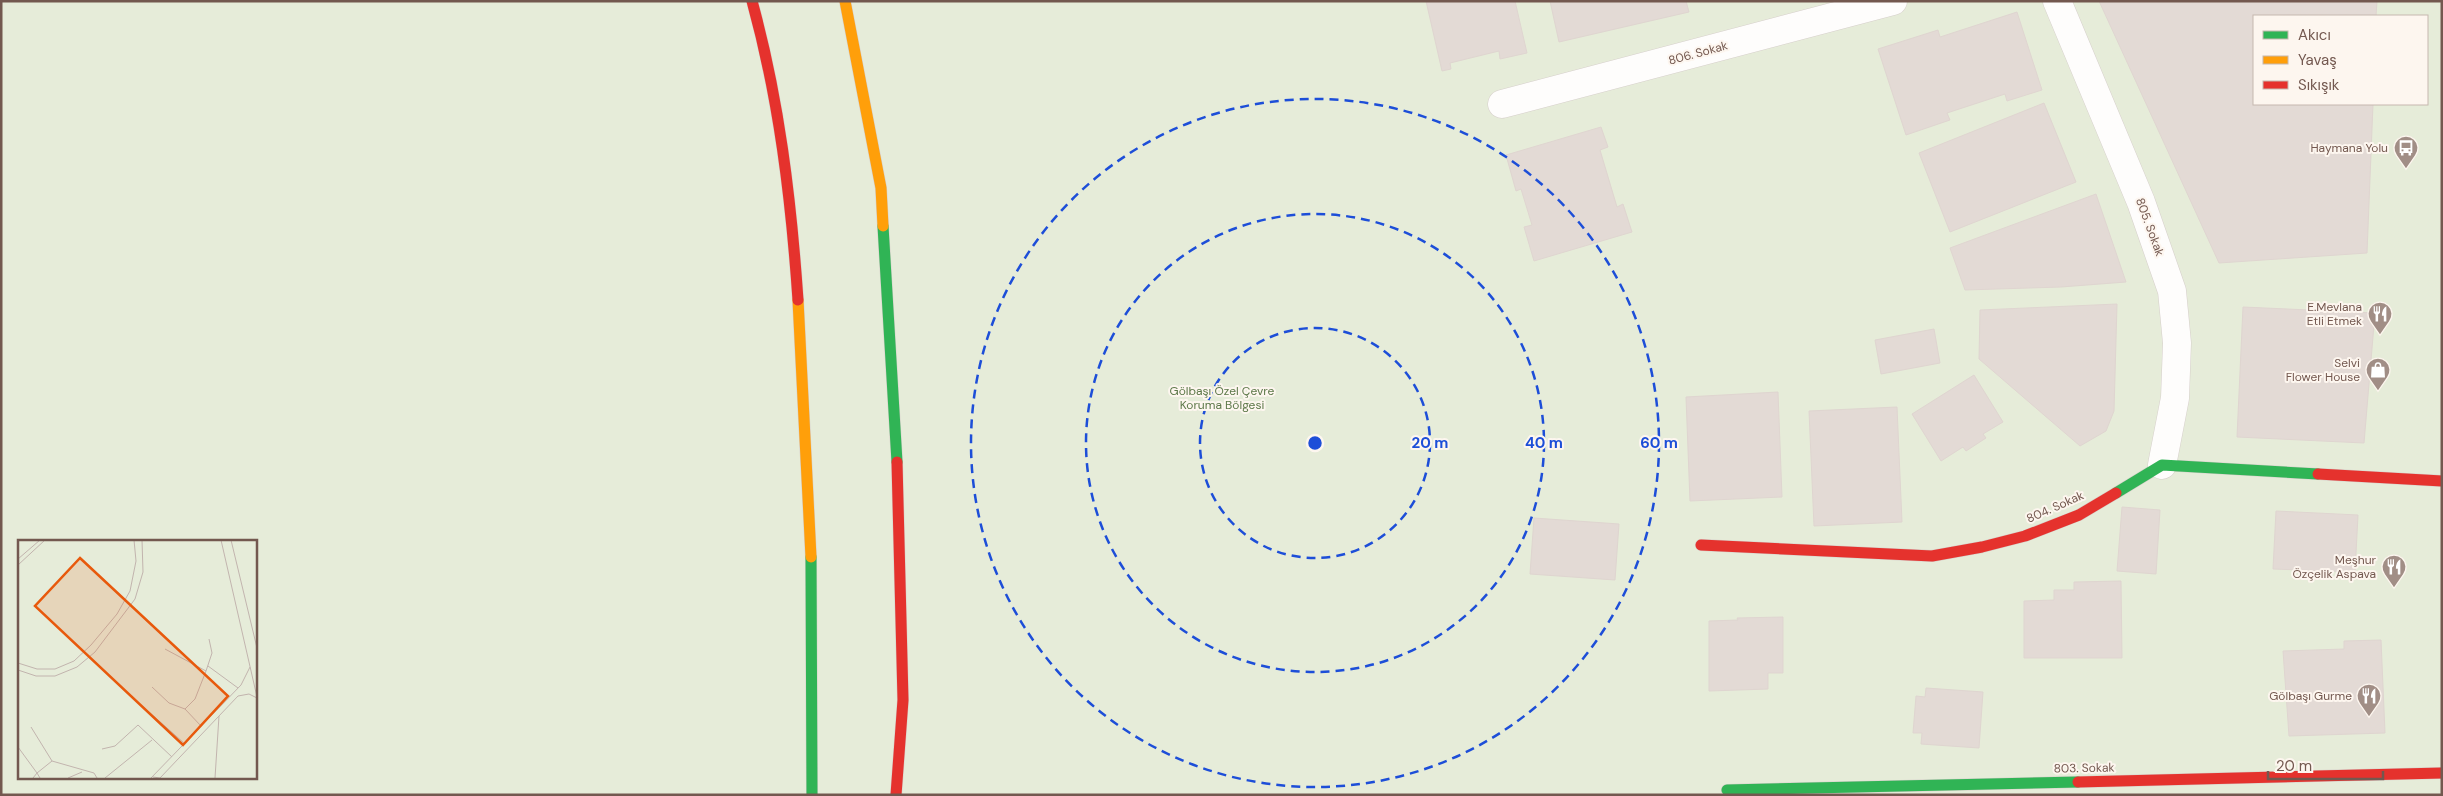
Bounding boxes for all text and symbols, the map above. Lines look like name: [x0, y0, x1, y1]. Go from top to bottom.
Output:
legend: [2253, 15, 2428, 105]
text: Akıcı: [2298, 25, 2331, 45]
street label: 806. Sokak: [1667, 37, 1729, 69]
text: Yavaş: [2298, 50, 2337, 70]
text: Sıkışık: [2298, 75, 2340, 95]
bus stop icon: Haymana Yolu: [2393, 135, 2419, 169]
place label: Haymana Yolu: [2310, 140, 2388, 156]
street label: 805. Sokak: [2132, 196, 2168, 258]
place label: E.Mevlana Etli Etmek: [2307, 299, 2362, 329]
restaurant icon: E.Mevlana Etli Etmek: [2367, 301, 2393, 335]
place label: Selvi Flower House: [2286, 355, 2360, 385]
shop icon: Selvi Flower House: [2365, 357, 2391, 391]
park label: Gölbaşı Özel Çevre Koruma Bölgesi: [1170, 383, 1275, 413]
text: 20 m: [1412, 433, 1448, 453]
text: 40 m: [1525, 433, 1563, 453]
text: 60 m: [1640, 433, 1678, 453]
centre of rings: [1306, 434, 1324, 452]
street label: 804. Sokak: [2024, 487, 2086, 527]
inset map: [18, 540, 256, 778]
place label: Meşhur Özçelik Aspava: [2292, 552, 2377, 582]
restaurant icon: Meşhur Özçelik Aspava: [2381, 554, 2407, 588]
restaurant icon: Gölbaşı Gurme: [2356, 683, 2382, 717]
place label: Gölbaşı Gurme: [2269, 688, 2352, 704]
scale bar: [2268, 748, 2383, 780]
text: 20 m: [2276, 756, 2312, 776]
street label: 803. Sokak: [2053, 759, 2115, 777]

